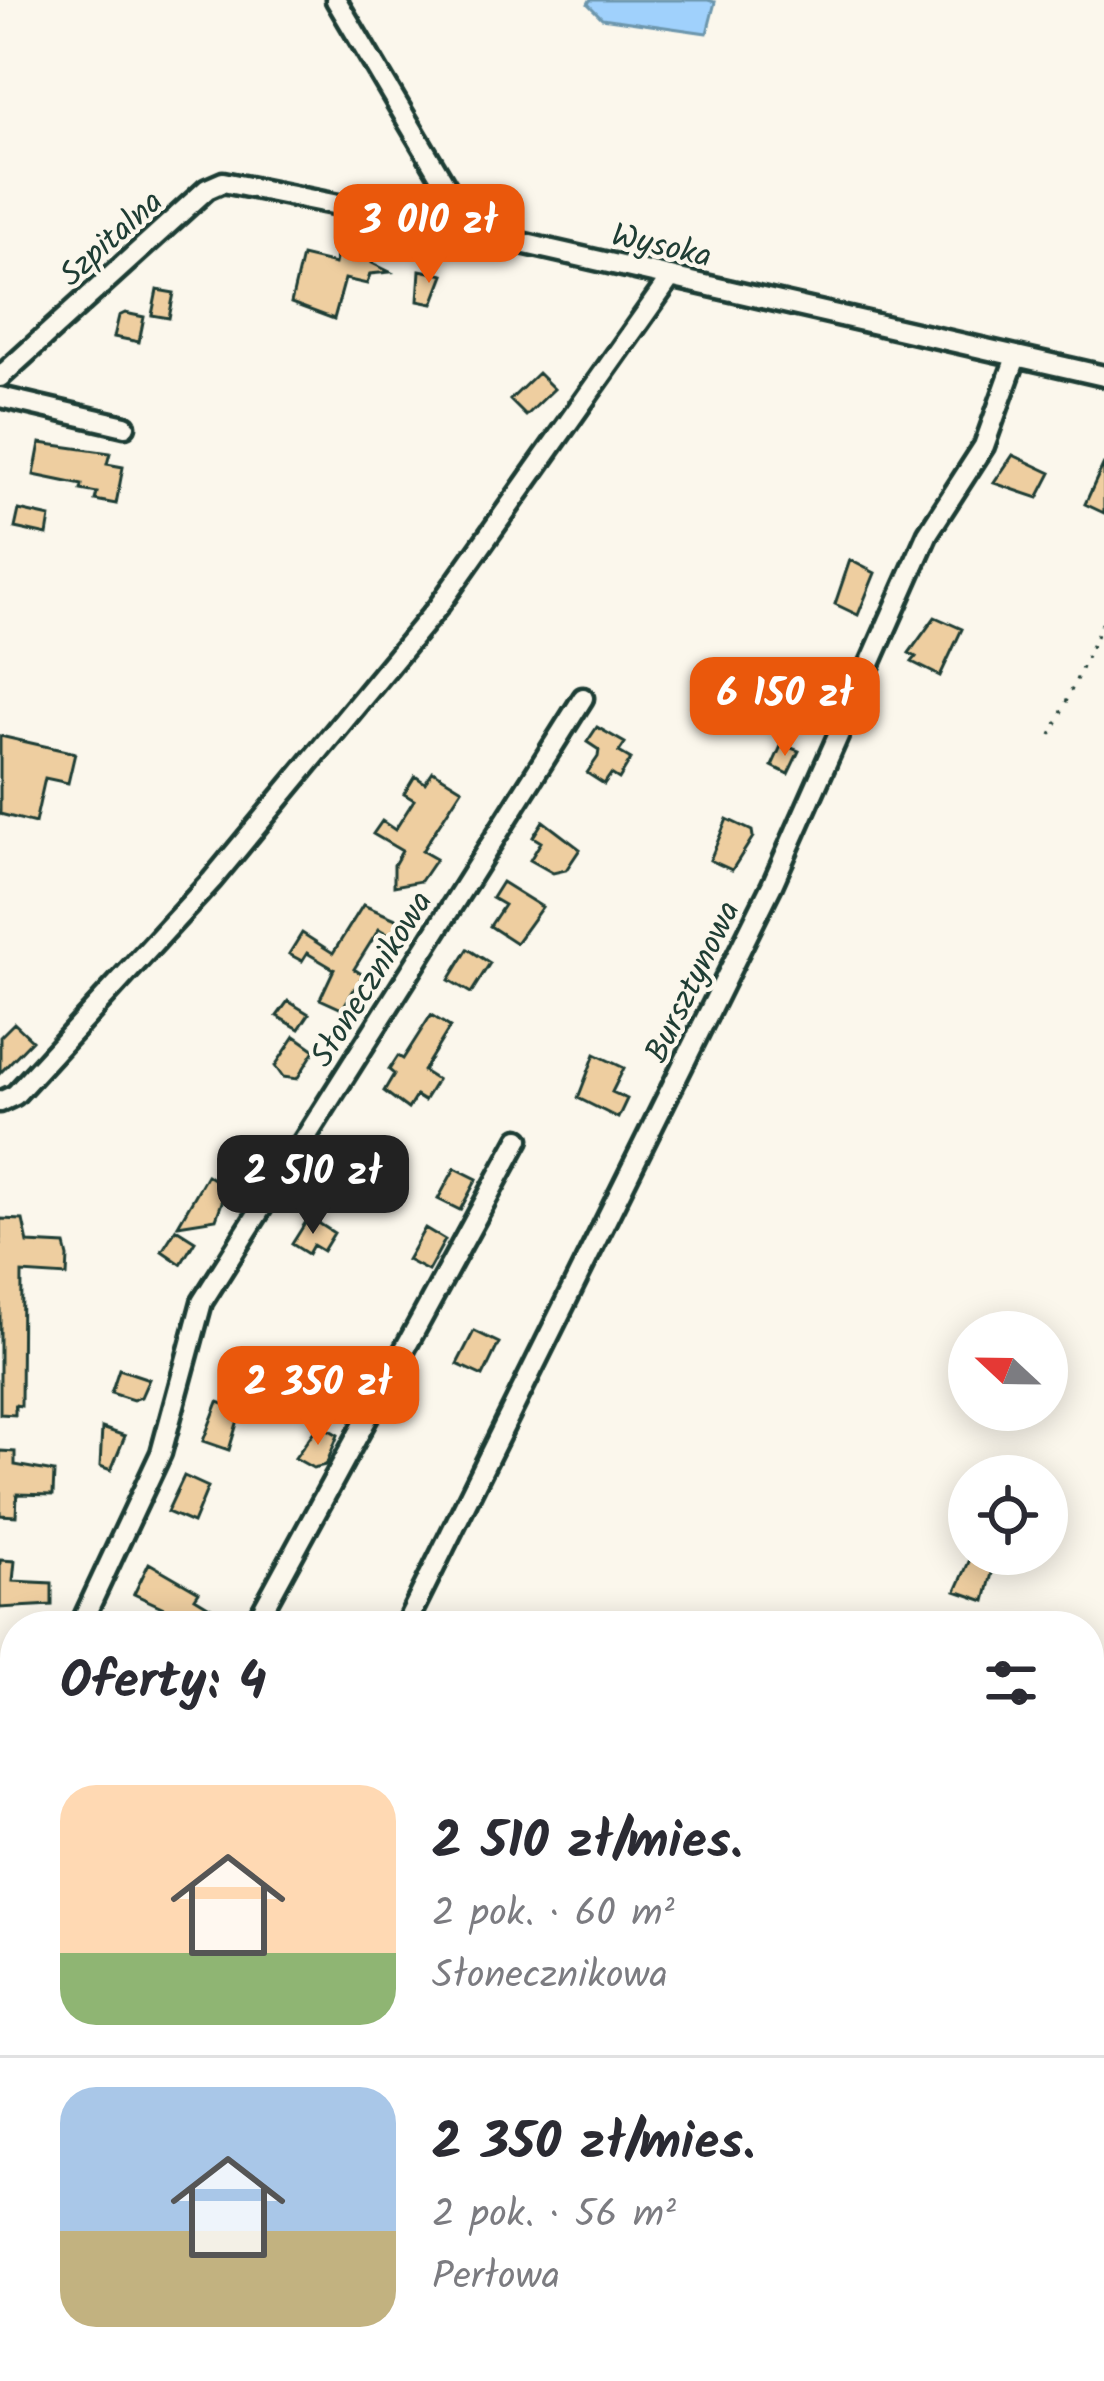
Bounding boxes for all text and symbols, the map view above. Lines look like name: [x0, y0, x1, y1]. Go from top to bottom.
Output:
street label: Szpitalna: [48, 178, 177, 301]
pin: 3 010 zł: [305, 184, 553, 286]
text: 3 010 zł: [361, 192, 497, 254]
street label: Wysoka: [606, 210, 717, 285]
pin: 6 150 zł: [661, 657, 909, 759]
text: 6 150 zł: [717, 665, 853, 727]
street label: Słonecznikowa: [298, 881, 448, 1079]
street label: Bursztynowa: [632, 892, 756, 1073]
pin: 2 510 zł: [189, 1135, 437, 1237]
text: 2 510 zł: [244, 1143, 382, 1205]
north arrow: [948, 1311, 1068, 1431]
map controls: [948, 1311, 1068, 1575]
pin: 2 350 zł: [194, 1346, 442, 1448]
text: 2 350 zł: [244, 1354, 392, 1416]
button: locate: [948, 1455, 1068, 1575]
text: Oferty: 4: [60, 1643, 267, 1724]
icon: filters: [978, 1650, 1044, 1716]
text: 2 510 zł/mies.: [432, 1803, 743, 1884]
icon: home: [156, 1833, 300, 1977]
text: 2 pok. · 60 m²: [432, 1884, 675, 1946]
text: Słonecznikowa: [432, 1946, 668, 2008]
text: 2 350 zł/mies.: [432, 2104, 755, 2185]
icon: home: [156, 2135, 300, 2279]
text: 2 pok. · 56 m²: [432, 2185, 676, 2247]
text: Perłowa: [432, 2247, 560, 2309]

